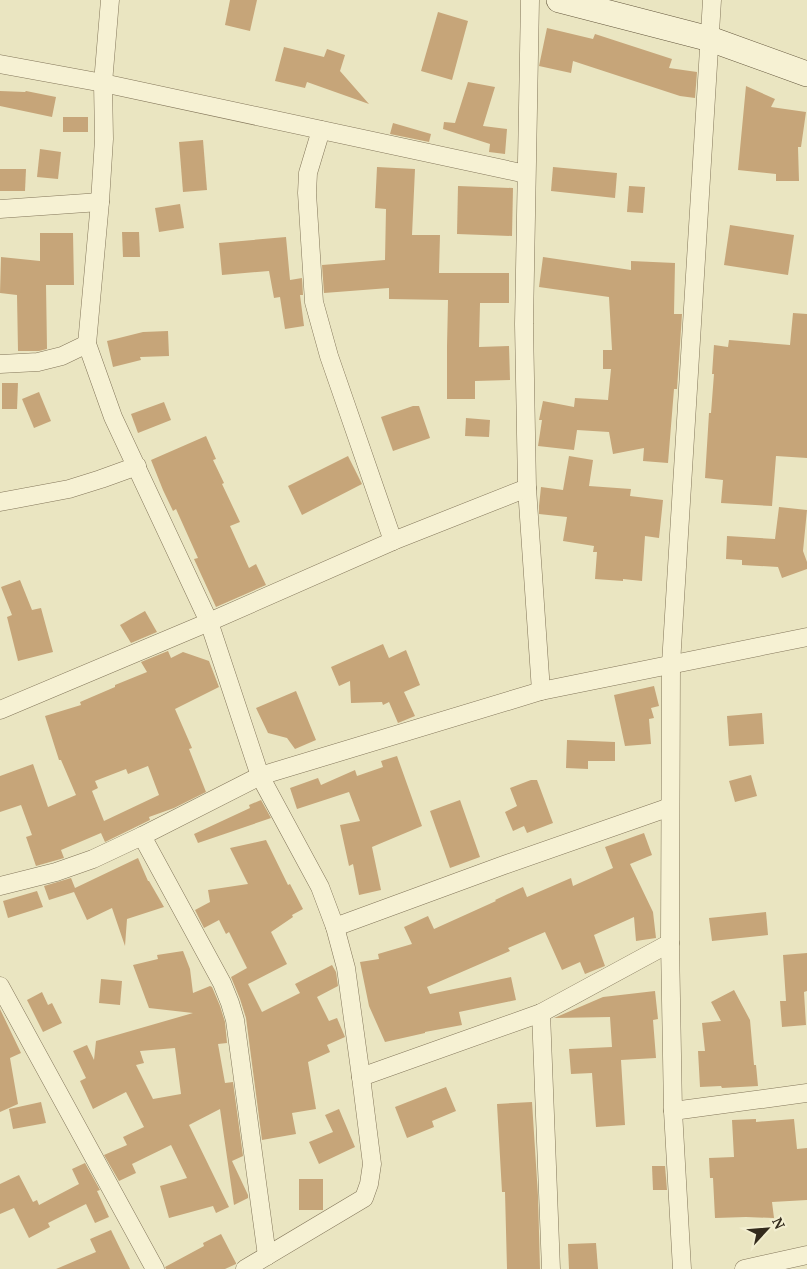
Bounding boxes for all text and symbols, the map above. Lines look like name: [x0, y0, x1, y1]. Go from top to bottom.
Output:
north arrow: [742, 1204, 792, 1254]
text: N: [768, 1214, 790, 1232]

